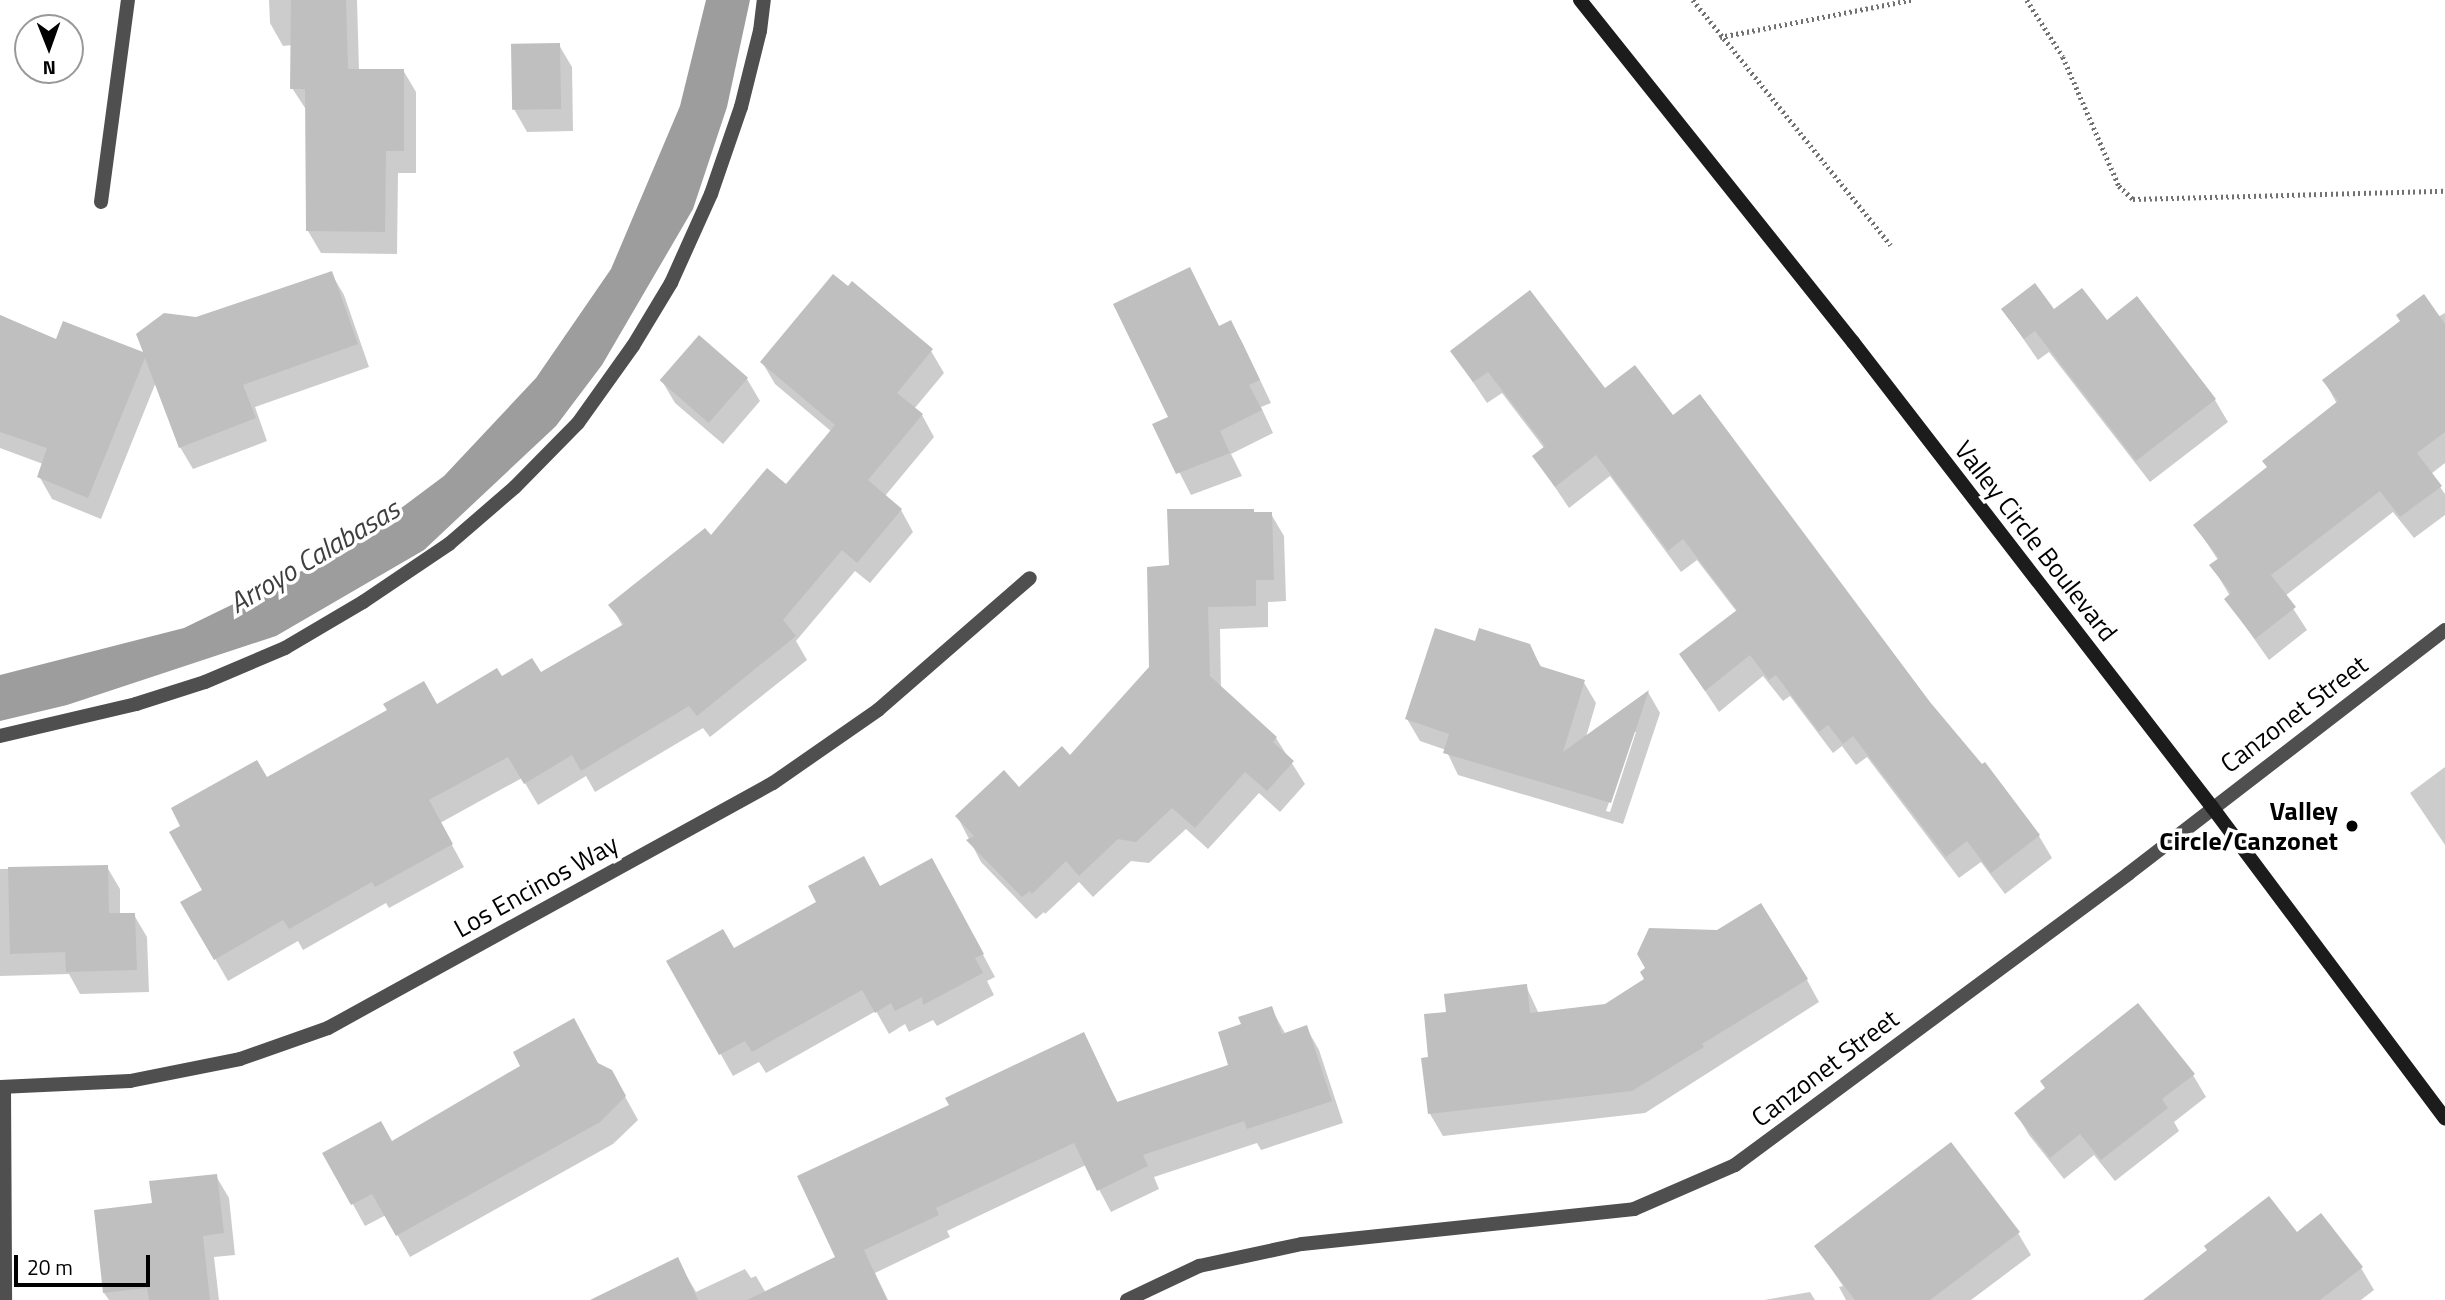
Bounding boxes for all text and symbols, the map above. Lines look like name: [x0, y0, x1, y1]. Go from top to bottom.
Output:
north arrow: [14, 14, 84, 84]
text: N: [43, 54, 56, 83]
street label: Valley Circle Boulevard: [1948, 435, 2124, 647]
water label: Arroyo Calabasas: [223, 492, 405, 620]
street label: Canzonet Street: [2215, 649, 2373, 779]
place label: Valley Circle/Canzonet: [2159, 795, 2338, 856]
marker: Valley Circle/Canzonet: [2344, 818, 2360, 834]
street label: Los Encinos Way: [448, 828, 624, 944]
street label: Canzonet Street: [1746, 1003, 1904, 1133]
scale bar: [18, 1240, 154, 1284]
text: 20 m: [27, 1251, 73, 1283]

